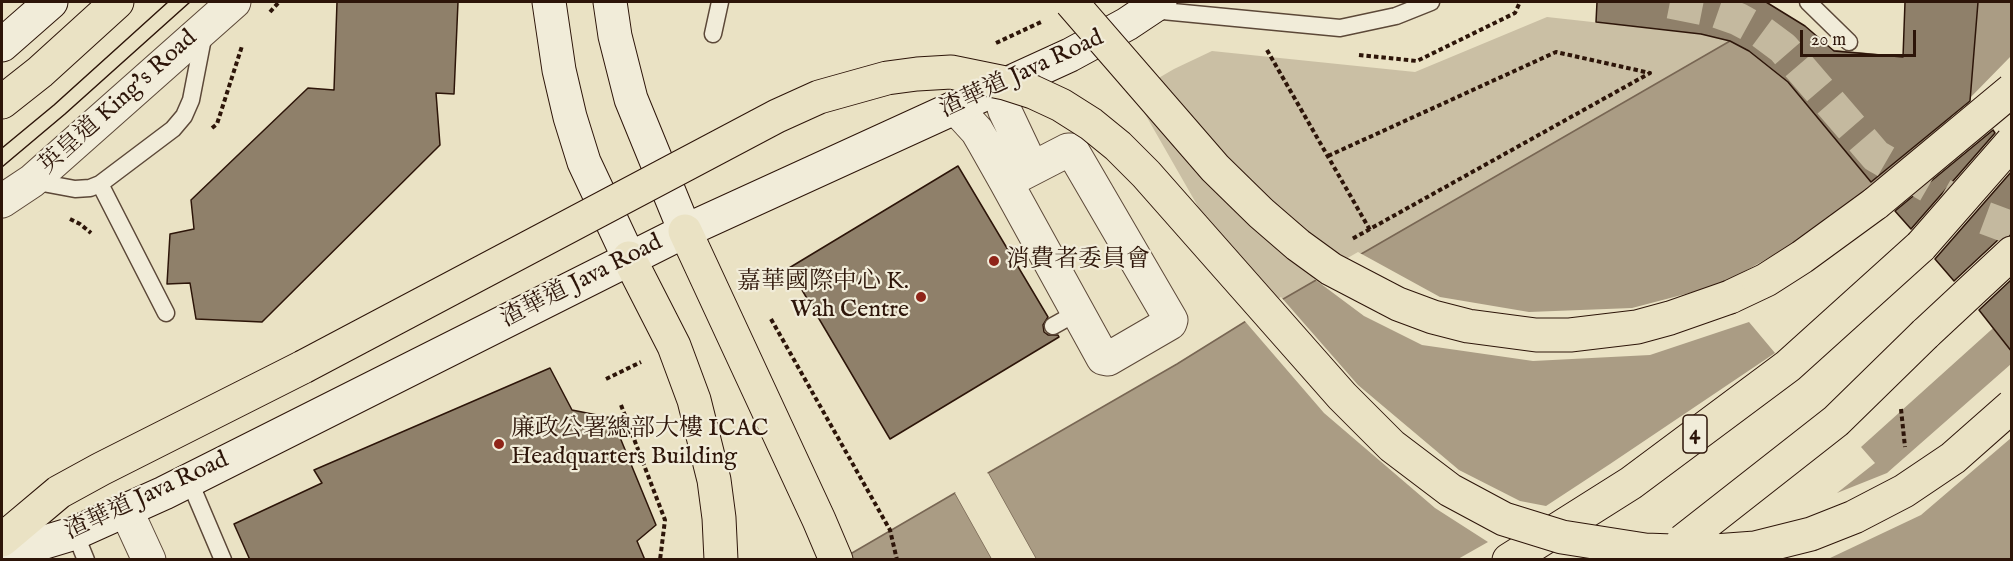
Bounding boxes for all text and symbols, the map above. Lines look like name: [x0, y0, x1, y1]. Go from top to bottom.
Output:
scale bar: [1803, 18, 1918, 56]
street label: 英皇道 King's Road: [34, 25, 204, 181]
street label: 渣華道 Java Road: [936, 25, 1108, 125]
text: 20 m: [1811, 29, 1846, 52]
street label: 渣華道 Java Road: [497, 229, 667, 335]
place label: 消費者委員會: [1006, 247, 1150, 275]
marker: 消費者委員會: [987, 254, 1001, 268]
place label: 嘉華國際中心 K. Wah Centre: [737, 269, 909, 325]
marker: 嘉華國際中心 K. Wah Centre: [914, 290, 928, 304]
road number: 4: [1683, 415, 1707, 453]
place label: 廉政公署總部大樓 ICAC Headquarters Building: [511, 416, 768, 472]
marker: 廉政公署總部大樓 ICAC Headquarters Building: [492, 437, 506, 451]
street label: 渣華道 Java Road: [61, 447, 233, 547]

